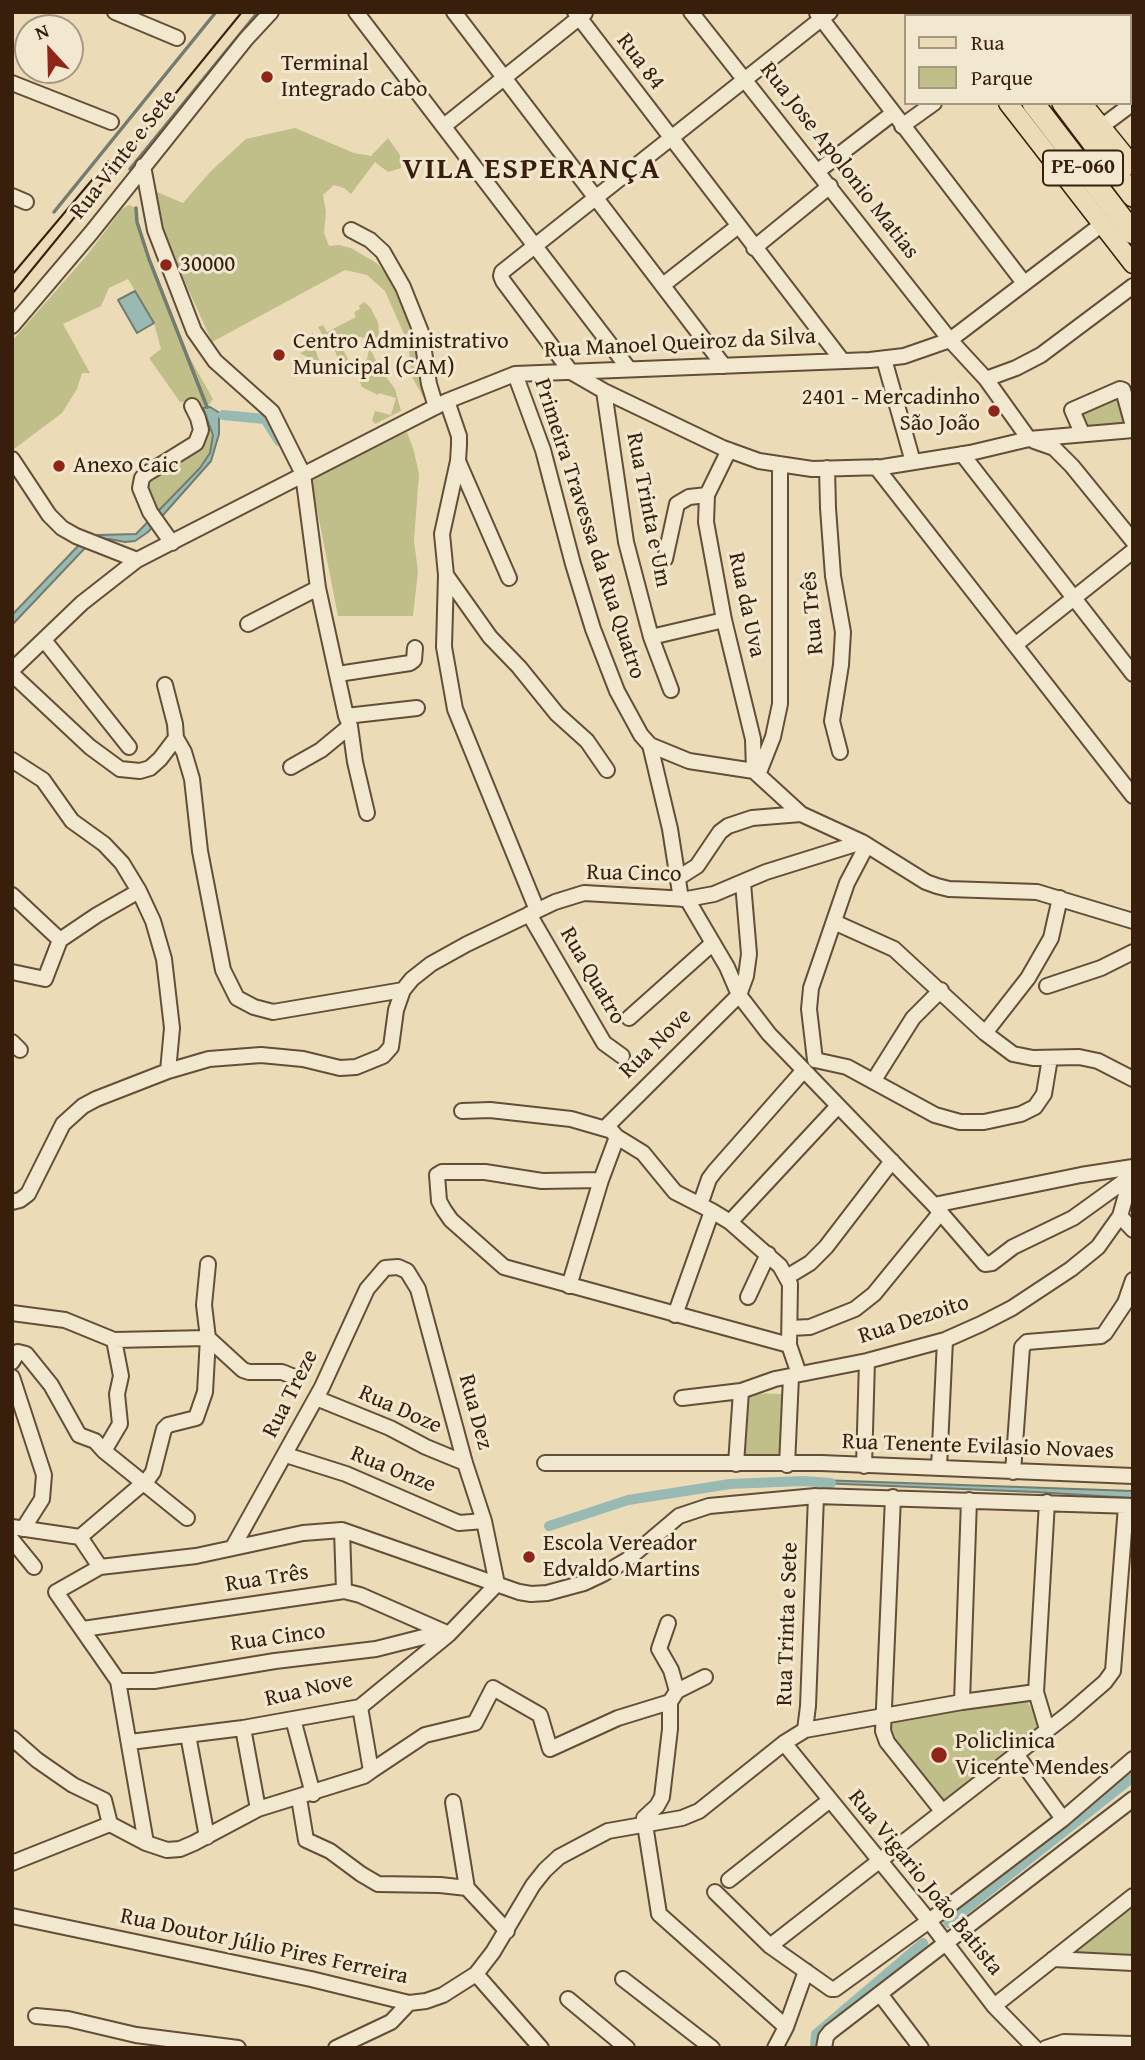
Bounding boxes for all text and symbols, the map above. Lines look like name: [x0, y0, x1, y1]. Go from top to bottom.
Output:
north arrow: [14, 14, 84, 84]
legend: [904, 14, 1131, 105]
text: N: [31, 16, 53, 47]
text: Rua: [971, 27, 1004, 58]
street label: Rua 84: [610, 28, 670, 96]
place label: Terminal Integrado Cabo: [281, 50, 428, 104]
street label: Rua Jose Apolonio Matias: [754, 57, 924, 265]
text: Parque: [971, 62, 1033, 93]
marker: Terminal Integrado Cabo: [259, 69, 275, 85]
street label: Rua Vinte e Sete: [65, 85, 183, 225]
road number: PE-060: [1043, 150, 1123, 186]
district label: VILA ESPERANÇA: [404, 152, 660, 188]
place label: 30000: [180, 251, 235, 279]
marker: 30000: [158, 257, 174, 273]
street label: Rua Manoel Queiroz da Silva: [543, 323, 817, 365]
place label: Centro Administrativo Municipal (CAM): [293, 328, 509, 382]
marker: Centro Administrativo Municipal (CAM): [271, 347, 287, 363]
street label: Primeira Travessa da Rua Quatro: [527, 375, 651, 683]
place label: 2401 - Mercadinho São João: [802, 384, 980, 438]
marker: 2401 - Mercadinho São João: [986, 403, 1002, 419]
street label: Rua Trinta e Um: [619, 430, 677, 590]
place label: Anexo Caic: [73, 452, 178, 480]
marker: Anexo Caic: [51, 458, 67, 474]
street label: Rua da Uva: [721, 550, 771, 660]
street label: Rua Três: [796, 570, 830, 656]
street label: Rua Cinco: [586, 859, 682, 889]
street label: Rua Quatro: [553, 922, 631, 1030]
street label: Rua Nove: [614, 1003, 698, 1085]
street label: Rua Dezoito: [855, 1289, 973, 1351]
street label: Rua Treze: [257, 1345, 325, 1443]
street label: Rua Dez: [452, 1372, 498, 1452]
street label: Rua Doze: [354, 1379, 446, 1441]
street label: Rua Tenente Evilasio Novaes: [841, 1428, 1115, 1466]
street label: Rua Onze: [346, 1440, 440, 1500]
place label: Escola Vereador Edvaldo Martins: [543, 1530, 700, 1584]
street label: Rua Trinta e Sete: [771, 1541, 805, 1707]
marker: Escola Vereador Edvaldo Martins: [521, 1549, 537, 1565]
street label: Rua Três: [223, 1559, 311, 1599]
street label: Rua Cinco: [229, 1618, 327, 1658]
street label: Rua Nove: [262, 1666, 356, 1714]
place label: Policlinica Vicente Mendes: [955, 1728, 1109, 1782]
marker: Policlinica Vicente Mendes: [929, 1745, 949, 1765]
street label: Rua Vigario João Batista: [841, 1784, 1009, 1982]
street label: Rua Doutor Júlio Pires Ferreira: [118, 1903, 410, 1991]

